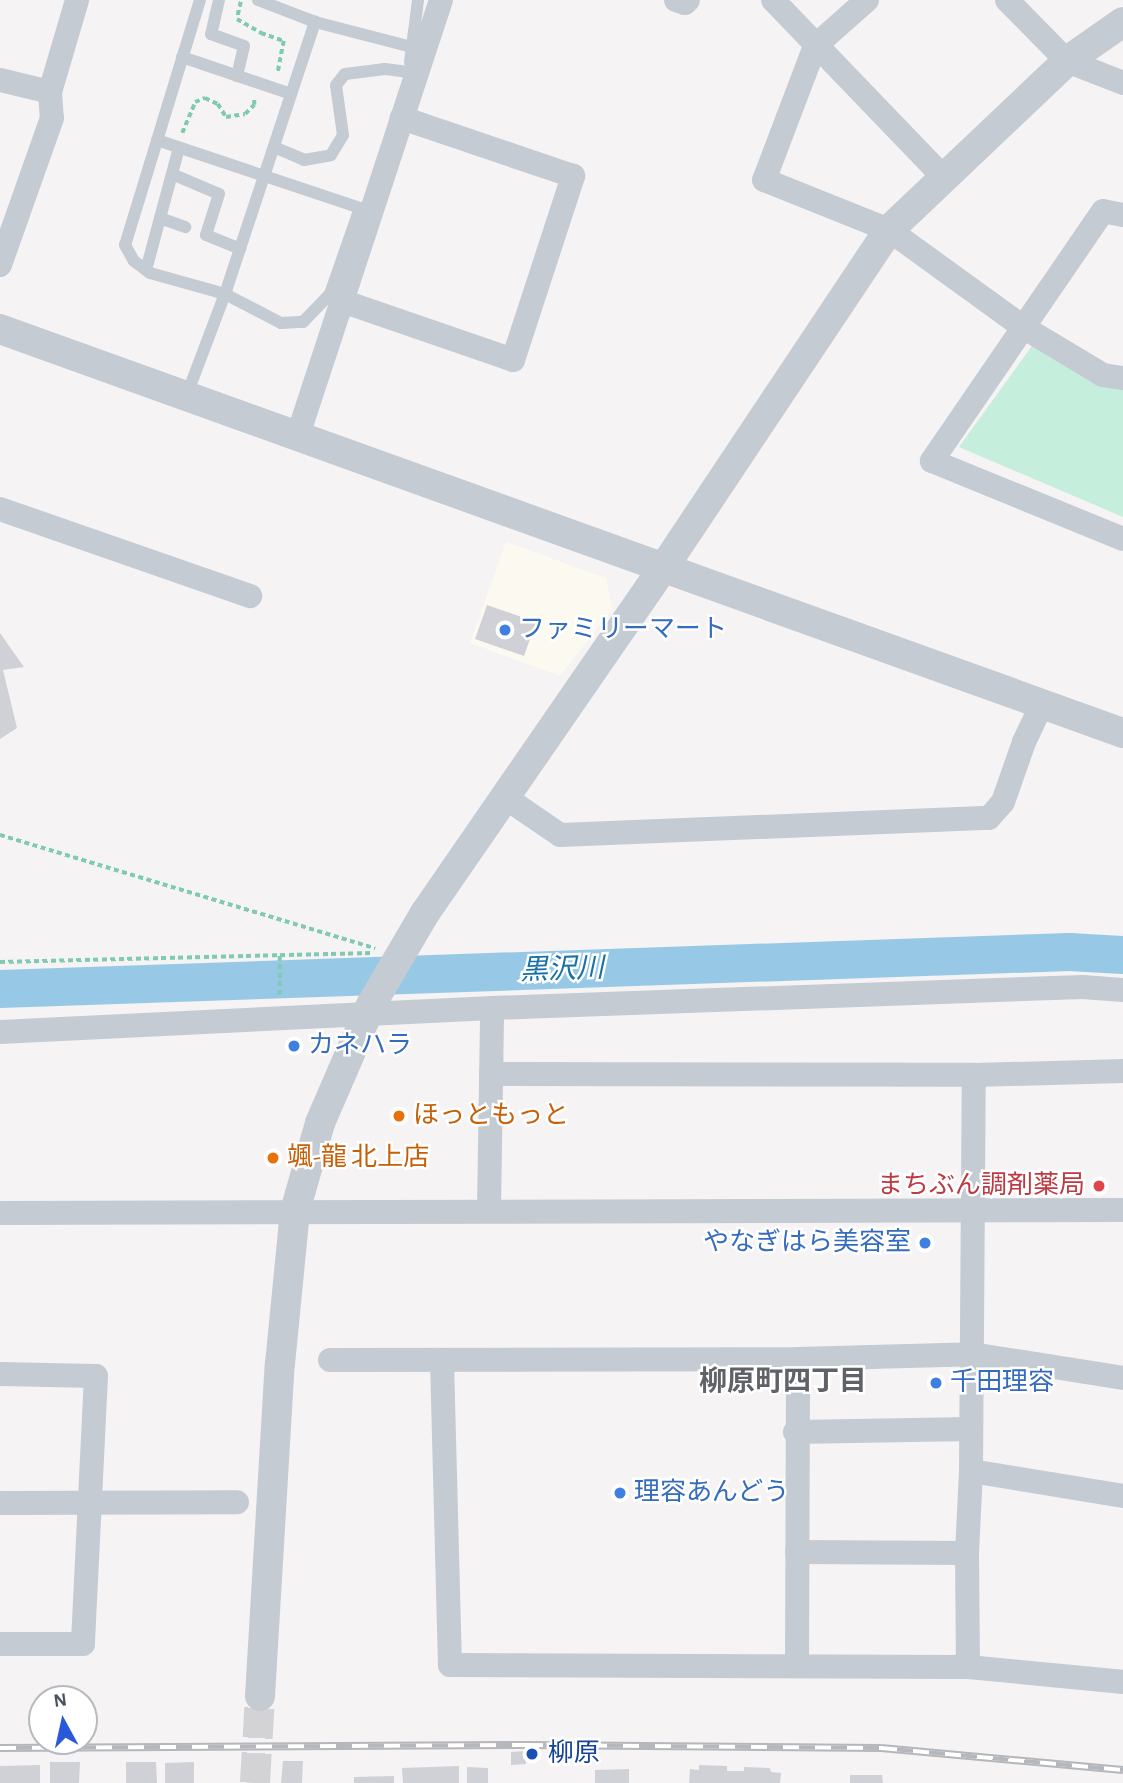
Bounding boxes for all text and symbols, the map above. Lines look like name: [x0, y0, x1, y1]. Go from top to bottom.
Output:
place label: ファミリーマート: [519, 614, 727, 646]
marker: ファミリーマート: [497, 622, 513, 638]
water label: 黒沢川: [519, 952, 605, 988]
place label: カネハラ: [308, 1030, 412, 1062]
marker: カネハラ: [286, 1038, 302, 1054]
place label: ほっともっと: [413, 1100, 569, 1132]
marker: ほっともっと: [391, 1108, 407, 1124]
place label: 颯-龍 北上店: [287, 1142, 429, 1174]
marker: 颯-龍 北上店: [265, 1150, 281, 1166]
place label: まちぶん調剤薬局: [877, 1170, 1085, 1202]
marker: まちぶん調剤薬局: [1091, 1178, 1107, 1194]
place label: やなぎはら美容室: [703, 1227, 911, 1259]
marker: やなぎはら美容室: [917, 1235, 933, 1251]
district label: 柳原町四丁目: [699, 1365, 867, 1399]
place label: 千田理容: [950, 1367, 1054, 1399]
marker: 千田理容: [928, 1375, 944, 1391]
place label: 理容あんどう: [634, 1477, 790, 1509]
marker: 理容あんどう: [612, 1485, 628, 1501]
north arrow: [28, 1685, 98, 1755]
text: N: [52, 1690, 68, 1711]
place label: 柳原: [548, 1738, 600, 1770]
marker: 柳原: [522, 1744, 542, 1764]

